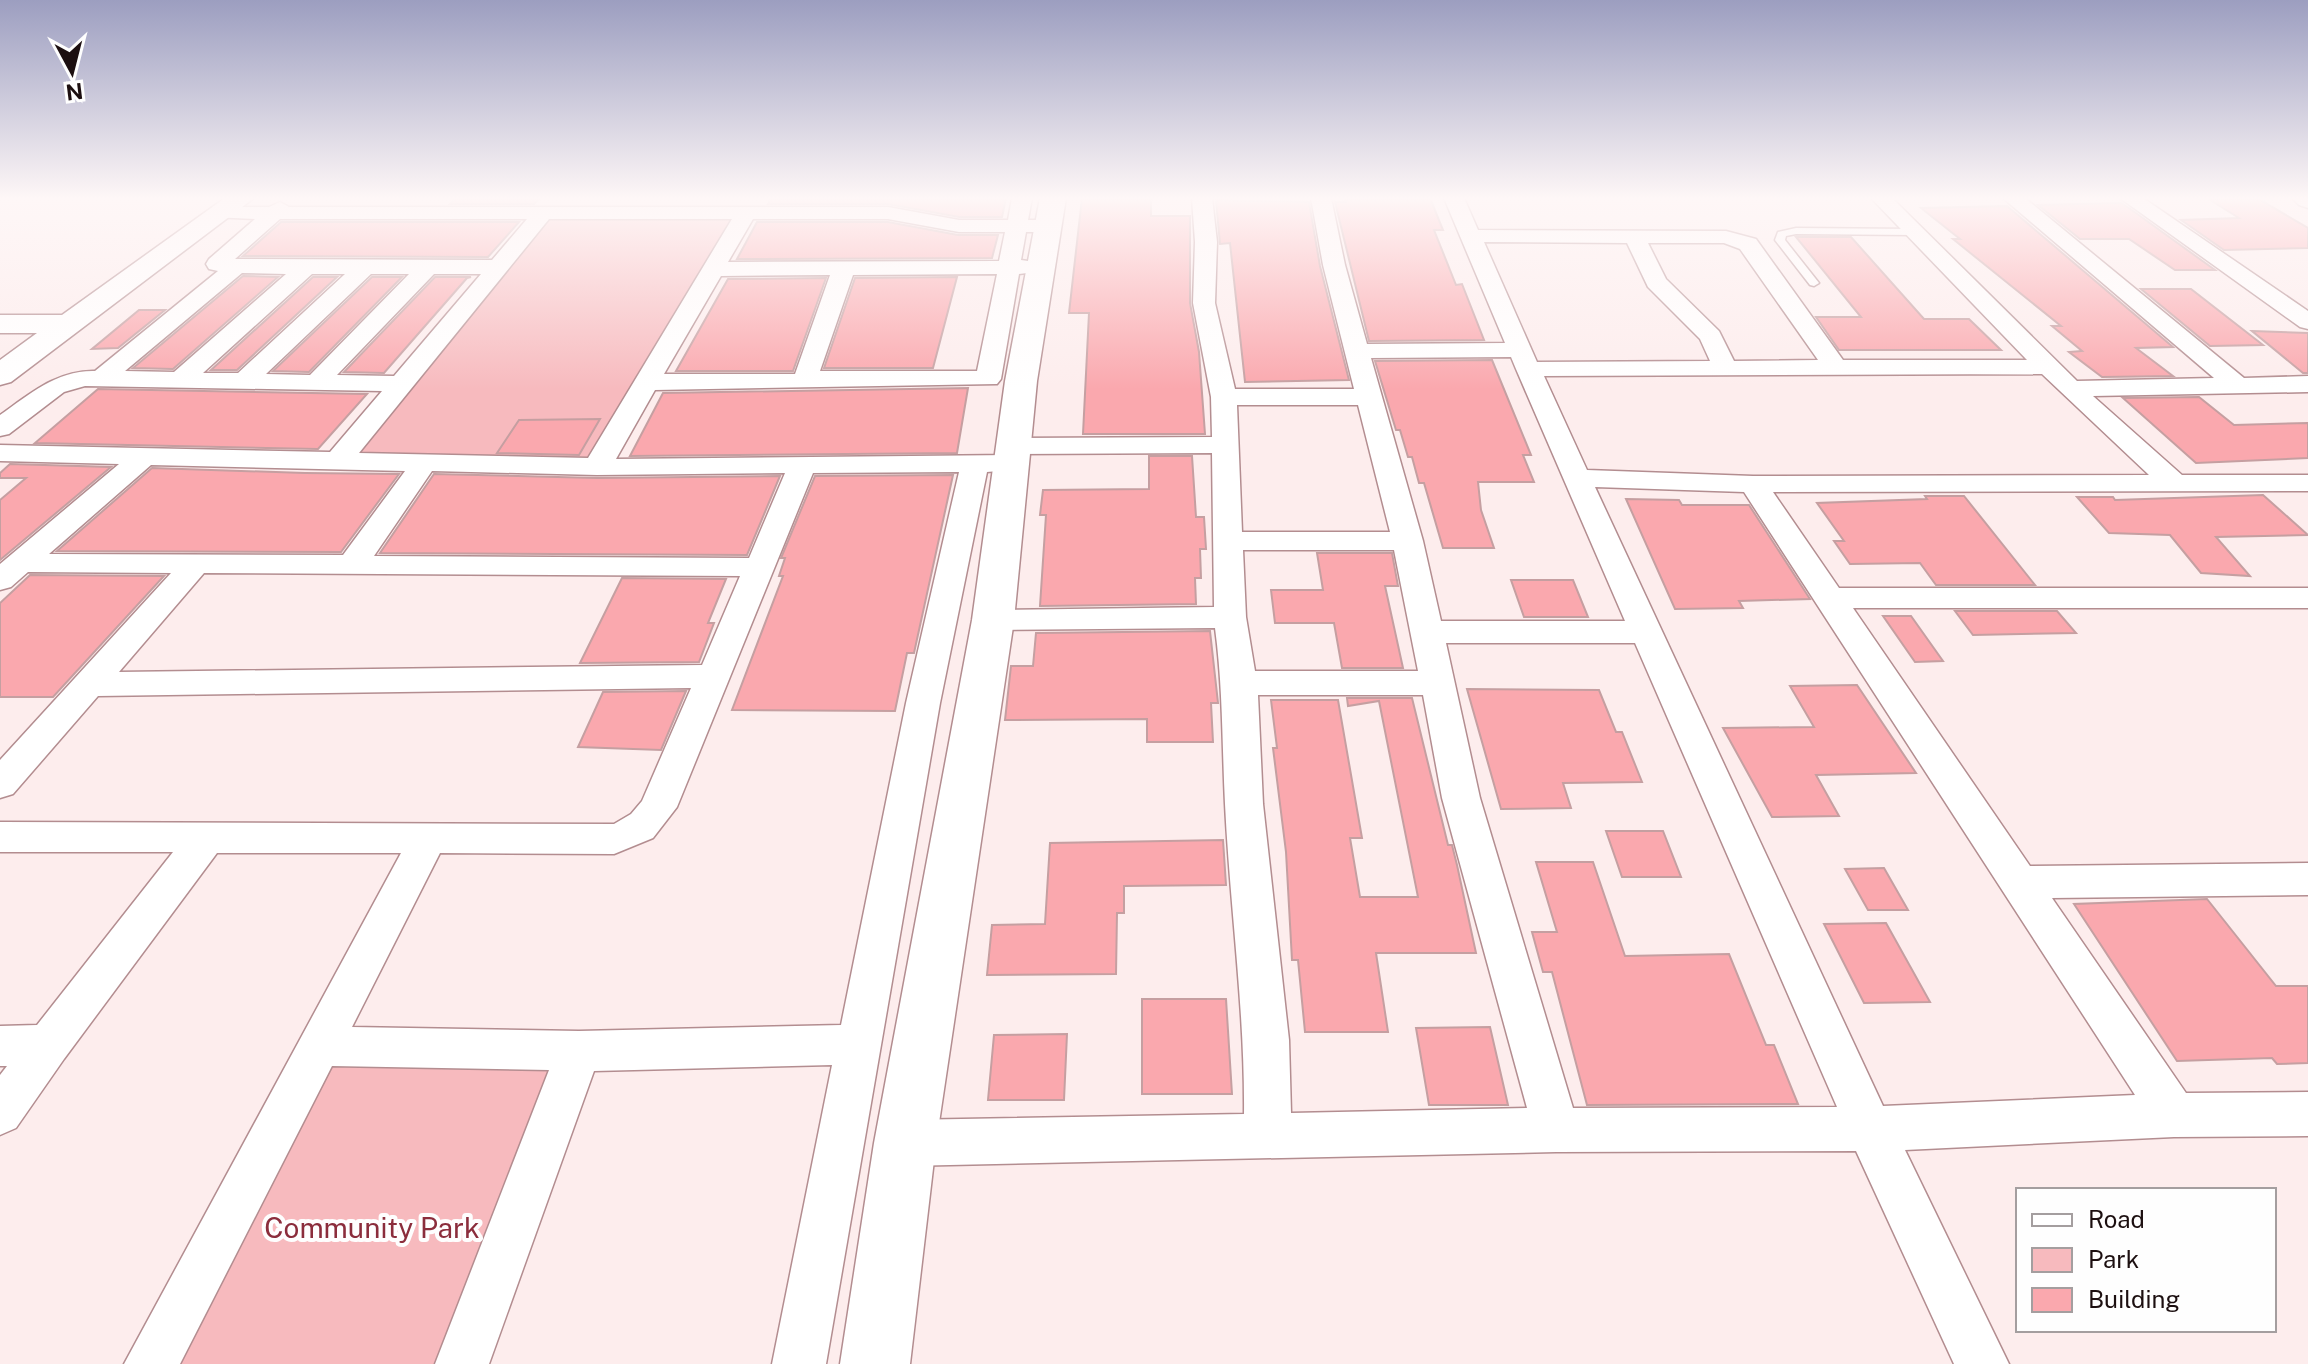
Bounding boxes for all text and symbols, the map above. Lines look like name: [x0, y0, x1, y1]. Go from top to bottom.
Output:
north arrow: [32, 32, 112, 112]
text: N: [64, 78, 85, 106]
legend: [2016, 1188, 2276, 1332]
text: Road: [2088, 1205, 2145, 1233]
park label: Community Park: [264, 1211, 480, 1244]
text: Park: [2088, 1245, 2139, 1273]
text: Building: [2088, 1285, 2180, 1313]

